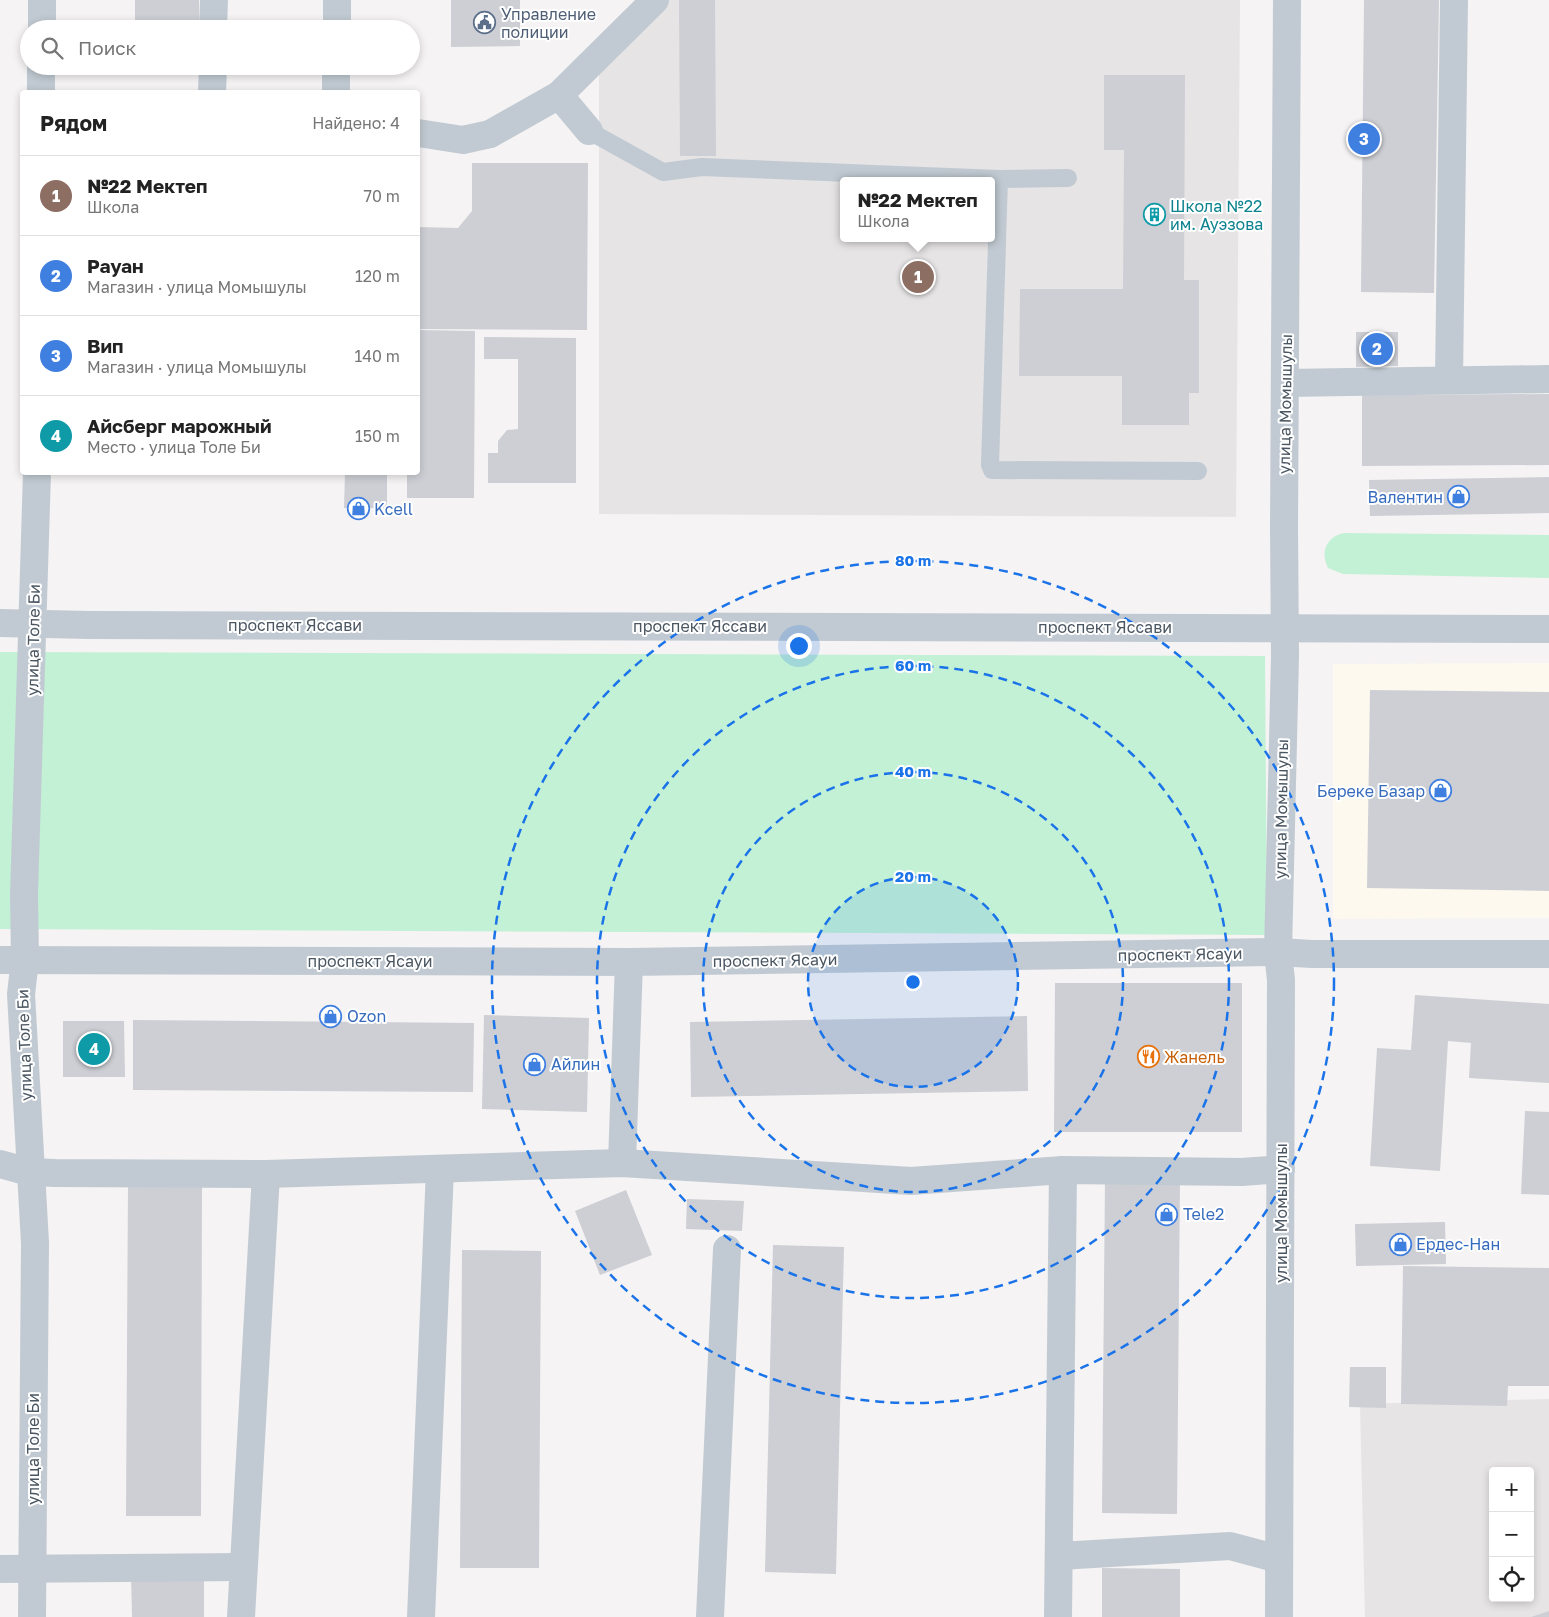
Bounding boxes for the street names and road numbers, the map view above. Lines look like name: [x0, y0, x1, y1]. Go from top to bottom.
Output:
street label: улица Момышулы: [1274, 334, 1296, 474]
street label: улица Толе Би: [22, 584, 44, 696]
street label: проспект Яссави: [228, 615, 362, 635]
street label: проспект Яссави: [633, 616, 767, 636]
street label: проспект Яссави: [1038, 617, 1172, 637]
street label: улица Момышулы: [1270, 739, 1292, 879]
street label: проспект Ясауи: [1117, 943, 1243, 965]
street label: проспект Ясауи: [712, 949, 838, 971]
street label: проспект Ясауи: [308, 951, 432, 971]
street label: улица Толе Би: [12, 989, 36, 1101]
street label: улица Момышулы: [1271, 1143, 1291, 1283]
street label: улица Толе Би: [23, 1393, 43, 1505]

